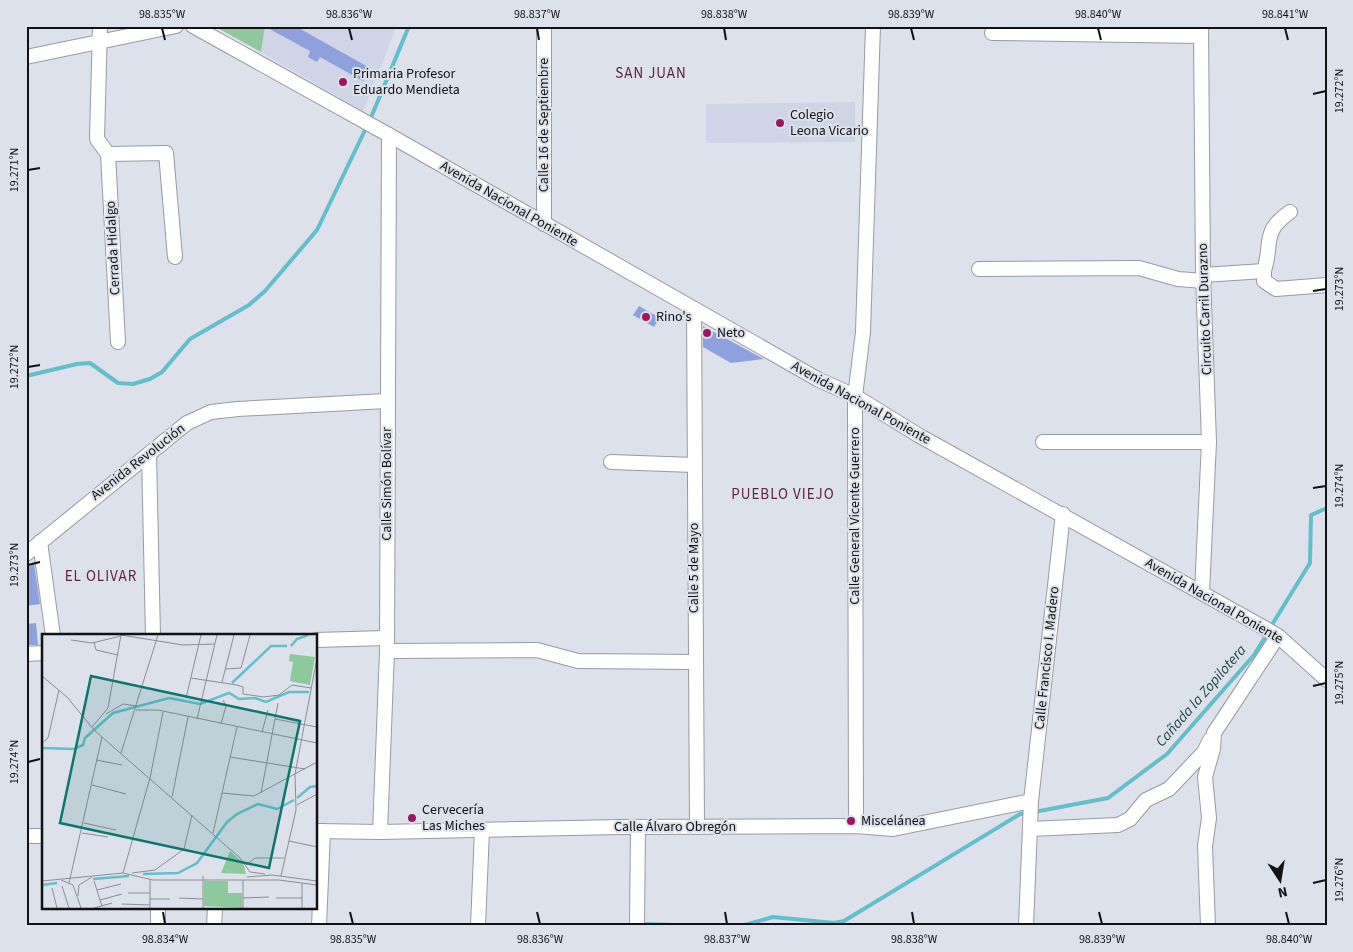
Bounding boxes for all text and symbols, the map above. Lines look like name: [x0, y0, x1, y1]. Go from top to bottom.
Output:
text: 98.835°W: [139, 6, 186, 23]
text: 98.836°W: [326, 6, 373, 23]
text: 98.837°W: [514, 6, 561, 23]
text: 98.838°W: [701, 6, 748, 23]
text: 98.839°W: [888, 6, 935, 23]
text: 98.840°W: [1075, 6, 1122, 23]
text: 98.841°W: [1262, 6, 1309, 23]
street label: Calle 16 de Septiembre: [534, 58, 554, 192]
district label: SAN JUAN: [615, 63, 687, 84]
place label: Primaria Profesor Eduardo Mendieta: [353, 64, 460, 100]
text: 19.272°N: [1331, 69, 1348, 113]
marker: Primaria Profesor Eduardo Mendieta: [337, 76, 349, 88]
place label: Colegio Leona Vicario: [790, 105, 869, 141]
marker: Colegio Leona Vicario: [774, 117, 786, 129]
text: 19.271°N: [6, 148, 23, 192]
street label: Avenida Nacional Poniente: [436, 156, 582, 252]
street label: Cerrada Hidalgo: [101, 200, 125, 296]
street label: Circuito Carril Durazno: [1193, 243, 1217, 375]
text: 19.273°N: [1331, 267, 1348, 311]
place label: Rino's: [656, 307, 691, 327]
marker: Rino's: [640, 311, 652, 323]
place label: Neto: [717, 323, 745, 343]
marker: Neto: [701, 327, 713, 339]
text: 19.272°N: [6, 345, 23, 389]
street label: Avenida Nacional Poniente: [788, 356, 934, 450]
street label: Avenida Revolución: [87, 419, 189, 505]
street label: Calle Simón Bolívar: [377, 427, 397, 541]
street label: Calle General Vicente Guerrero: [845, 427, 865, 605]
text: 19.274°N: [1331, 464, 1348, 508]
district label: PUEBLO VIEJO: [731, 484, 835, 505]
street label: Calle 5 de Mayo: [684, 523, 704, 613]
text: 19.273°N: [6, 543, 23, 587]
street label: Avenida Nacional Poniente: [1141, 553, 1287, 649]
district label: EL OLIVAR: [65, 566, 137, 587]
street label: Calle Francisco I. Madero: [1030, 585, 1064, 731]
inset map: [42, 634, 318, 910]
water label: Cañada la Zopilotera: [1151, 640, 1251, 752]
text: 19.275°N: [1331, 661, 1348, 705]
text: 19.274°N: [6, 740, 23, 784]
place label: Cervecería Las Miches: [422, 800, 485, 836]
place label: Miscelánea: [861, 811, 926, 831]
marker: Cervecería Las Miches: [406, 812, 418, 824]
marker: Miscelánea: [845, 815, 857, 827]
street label: Calle Álvaro Obregón: [614, 817, 736, 837]
north arrow: [1256, 854, 1306, 904]
text: 19.276°N: [1331, 858, 1348, 902]
text: N: [1276, 881, 1289, 902]
text: 98.834°W: [142, 931, 189, 948]
text: 98.835°W: [330, 931, 377, 948]
text: 98.836°W: [517, 931, 564, 948]
text: 98.837°W: [704, 931, 751, 948]
text: 98.838°W: [891, 931, 938, 948]
text: 98.839°W: [1079, 931, 1126, 948]
text: 98.840°W: [1266, 931, 1313, 948]

